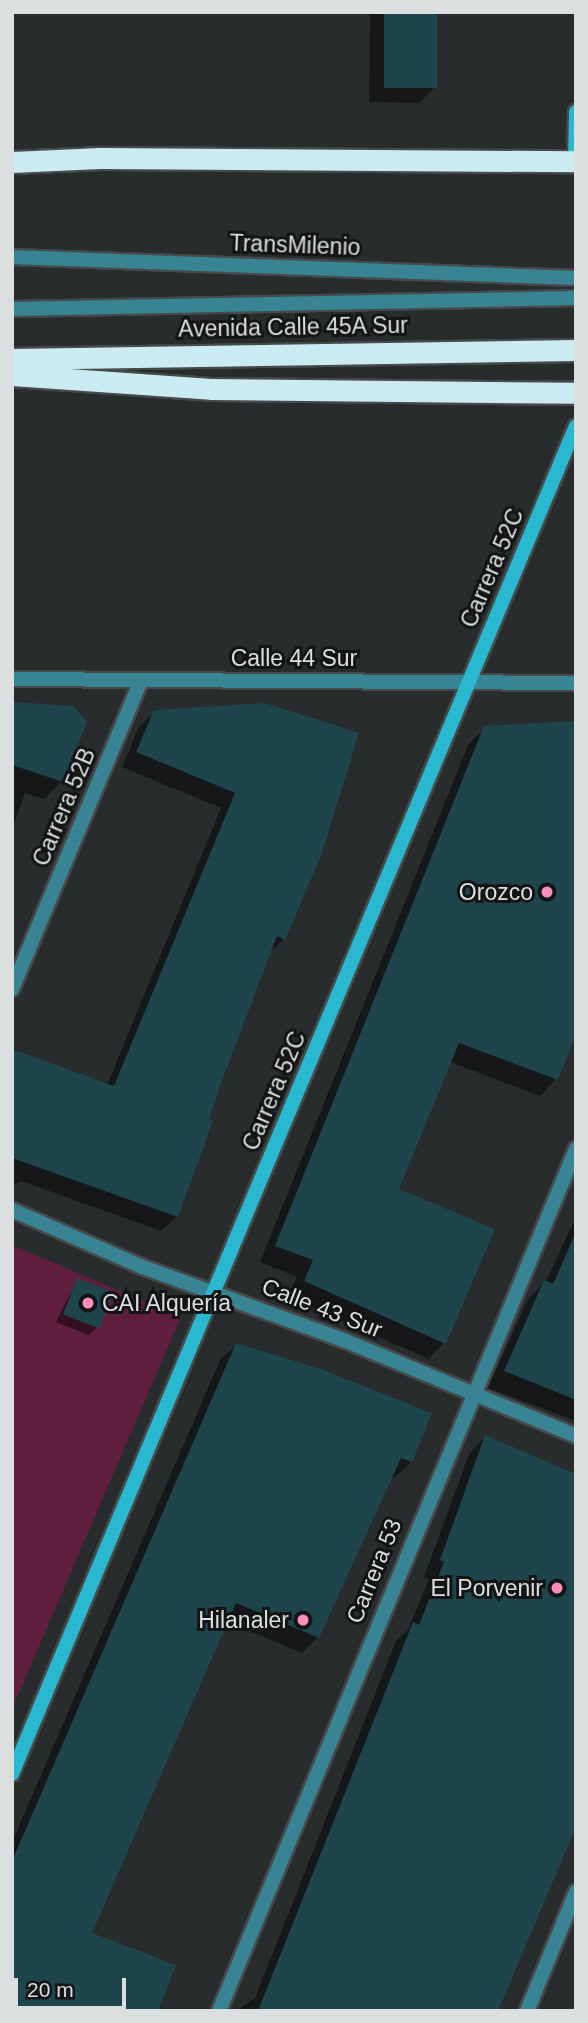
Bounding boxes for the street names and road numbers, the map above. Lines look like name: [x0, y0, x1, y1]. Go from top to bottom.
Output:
street label: TransMilenio: [229, 229, 361, 261]
street label: Avenida Calle 45A Sur: [177, 311, 409, 343]
street label: Carrera 52C: [455, 504, 529, 632]
street label: Calle 44 Sur: [231, 644, 357, 672]
street label: Carrera 52B: [27, 744, 101, 870]
street label: Carrera 52C: [237, 1027, 311, 1155]
street label: Calle 43 Sur: [258, 1272, 386, 1344]
street label: Carrera 53: [341, 1515, 407, 1627]

